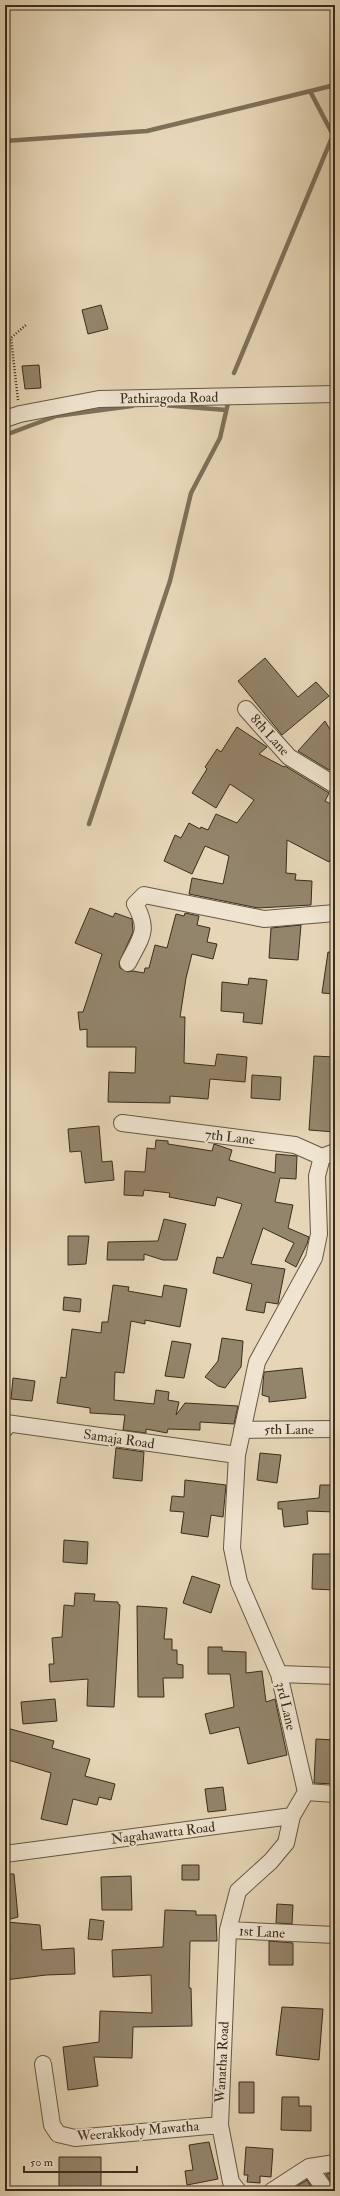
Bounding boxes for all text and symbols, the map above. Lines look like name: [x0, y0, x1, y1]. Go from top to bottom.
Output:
street label: Pathiragoda Road: [120, 389, 219, 407]
street label: 8th Lane: [247, 711, 293, 760]
street label: 7th Lane: [204, 1126, 256, 1149]
street label: 5th Lane: [264, 1421, 314, 1438]
street label: Samaja Road: [82, 1426, 156, 1452]
street label: 3rd Lane: [272, 1680, 300, 1732]
street label: Nagahawatta Road: [110, 1818, 216, 1848]
street label: 1st Lane: [238, 1922, 286, 1942]
street label: Wanatha Road: [211, 2021, 233, 2104]
street label: Weerakkody Mawatha: [75, 2117, 200, 2146]
scale bar: [24, 2148, 137, 2174]
text: 50 m: [30, 2155, 54, 2170]

